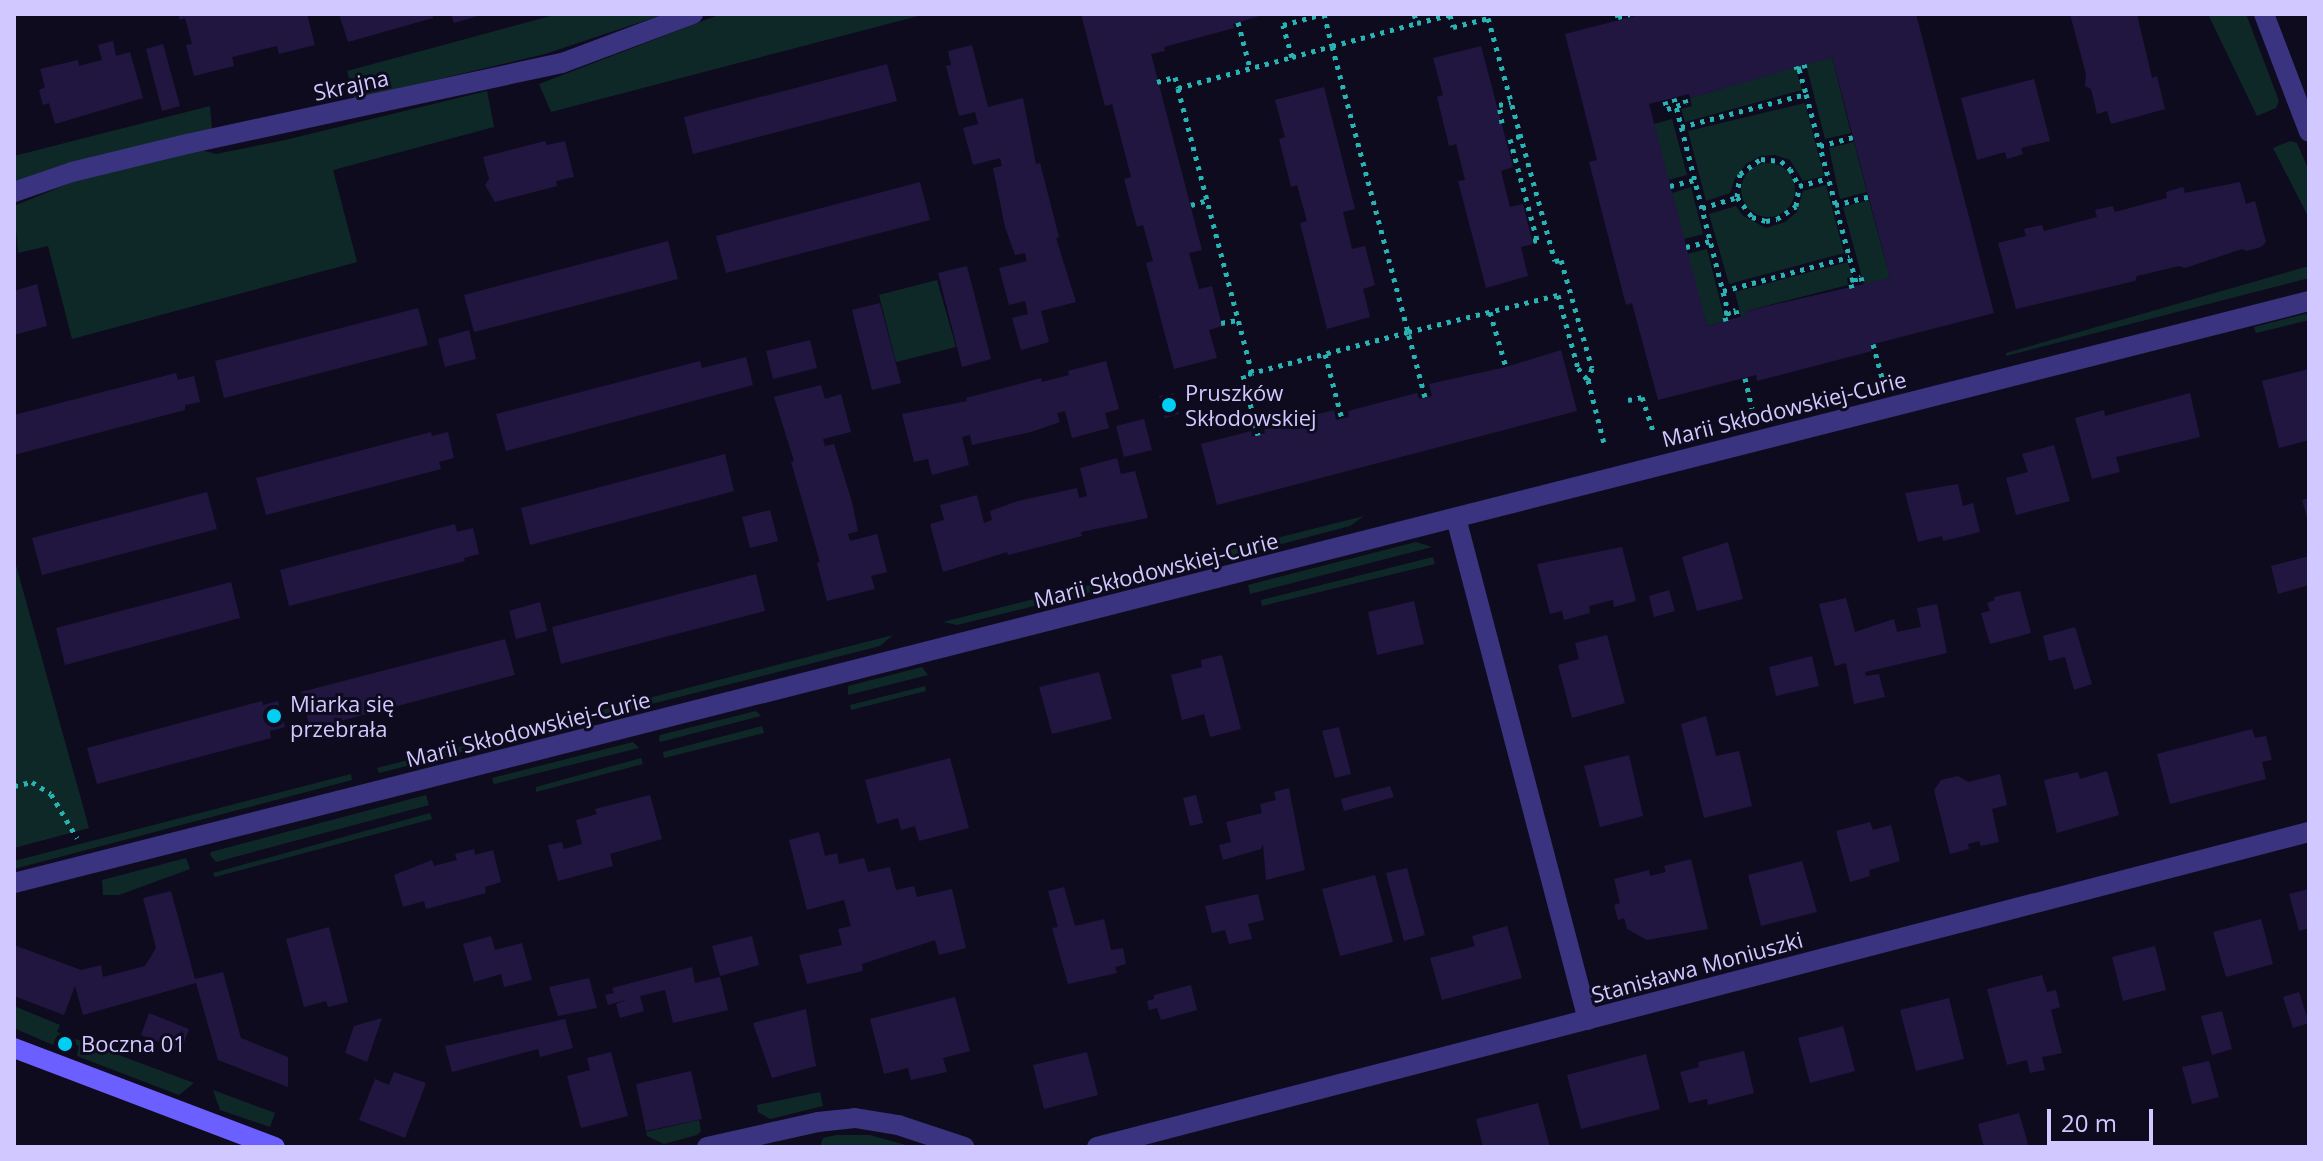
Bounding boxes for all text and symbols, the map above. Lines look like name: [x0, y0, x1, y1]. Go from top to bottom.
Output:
street label: Skrajna: [311, 64, 391, 106]
street label: Marii Skłodowskiej-Curie: [1659, 366, 1909, 452]
place label: Pruszków Skłodowskiej: [1185, 379, 1317, 430]
marker: Pruszków Skłodowskiej: [1160, 396, 1178, 414]
street label: Marii Skłodowskiej-Curie: [1031, 527, 1281, 613]
street label: Marii Skłodowskiej-Curie: [403, 686, 653, 772]
place label: Miarka się przebrała: [290, 690, 394, 742]
marker: Miarka się przebrała: [265, 707, 283, 725]
street label: Stanisława Moniuszki: [1588, 926, 1806, 1008]
place label: Boczna 01: [81, 1031, 186, 1057]
marker: Boczna 01: [56, 1035, 74, 1053]
scale bar: [2051, 1093, 2157, 1143]
text: 20 m: [2061, 1106, 2117, 1139]

